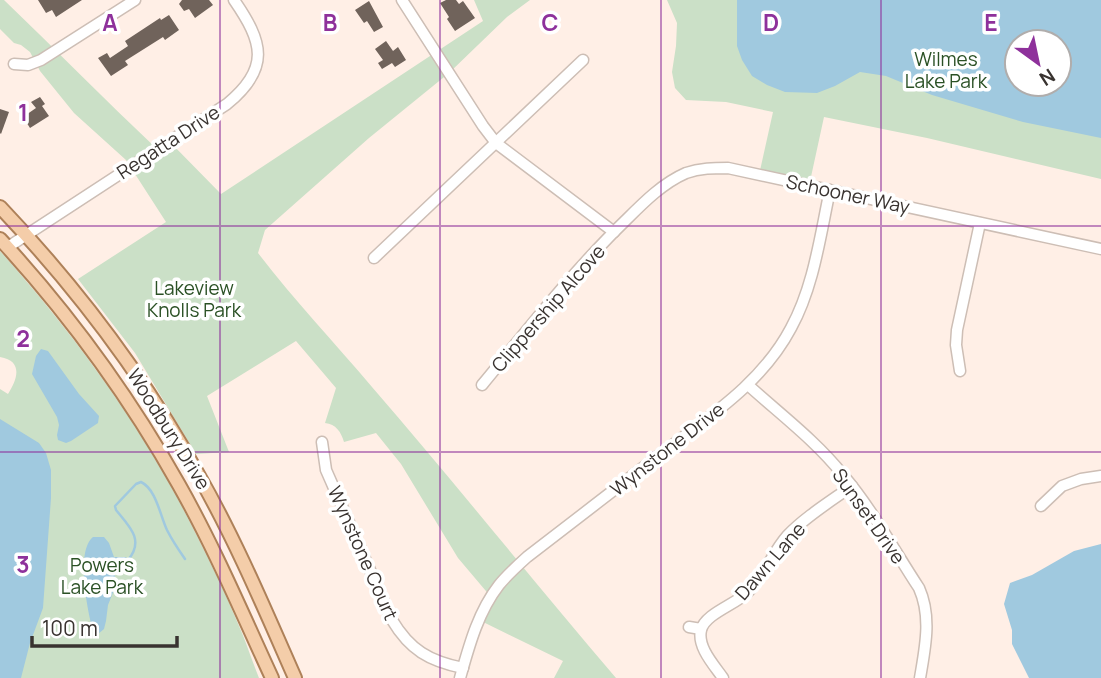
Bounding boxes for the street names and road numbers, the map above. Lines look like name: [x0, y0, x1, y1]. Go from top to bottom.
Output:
street label: Regatta Drive: [112, 99, 224, 185]
street label: Schooner Way: [784, 168, 912, 220]
street label: Clippership Alcove: [485, 239, 611, 377]
street label: Woodbury Drive: [121, 364, 217, 494]
street label: Wynstone Drive: [605, 396, 729, 502]
street label: Sunset Drive: [826, 463, 912, 569]
street label: Wynstone Court: [322, 482, 404, 624]
street label: Dawn Lane: [729, 517, 811, 605]

